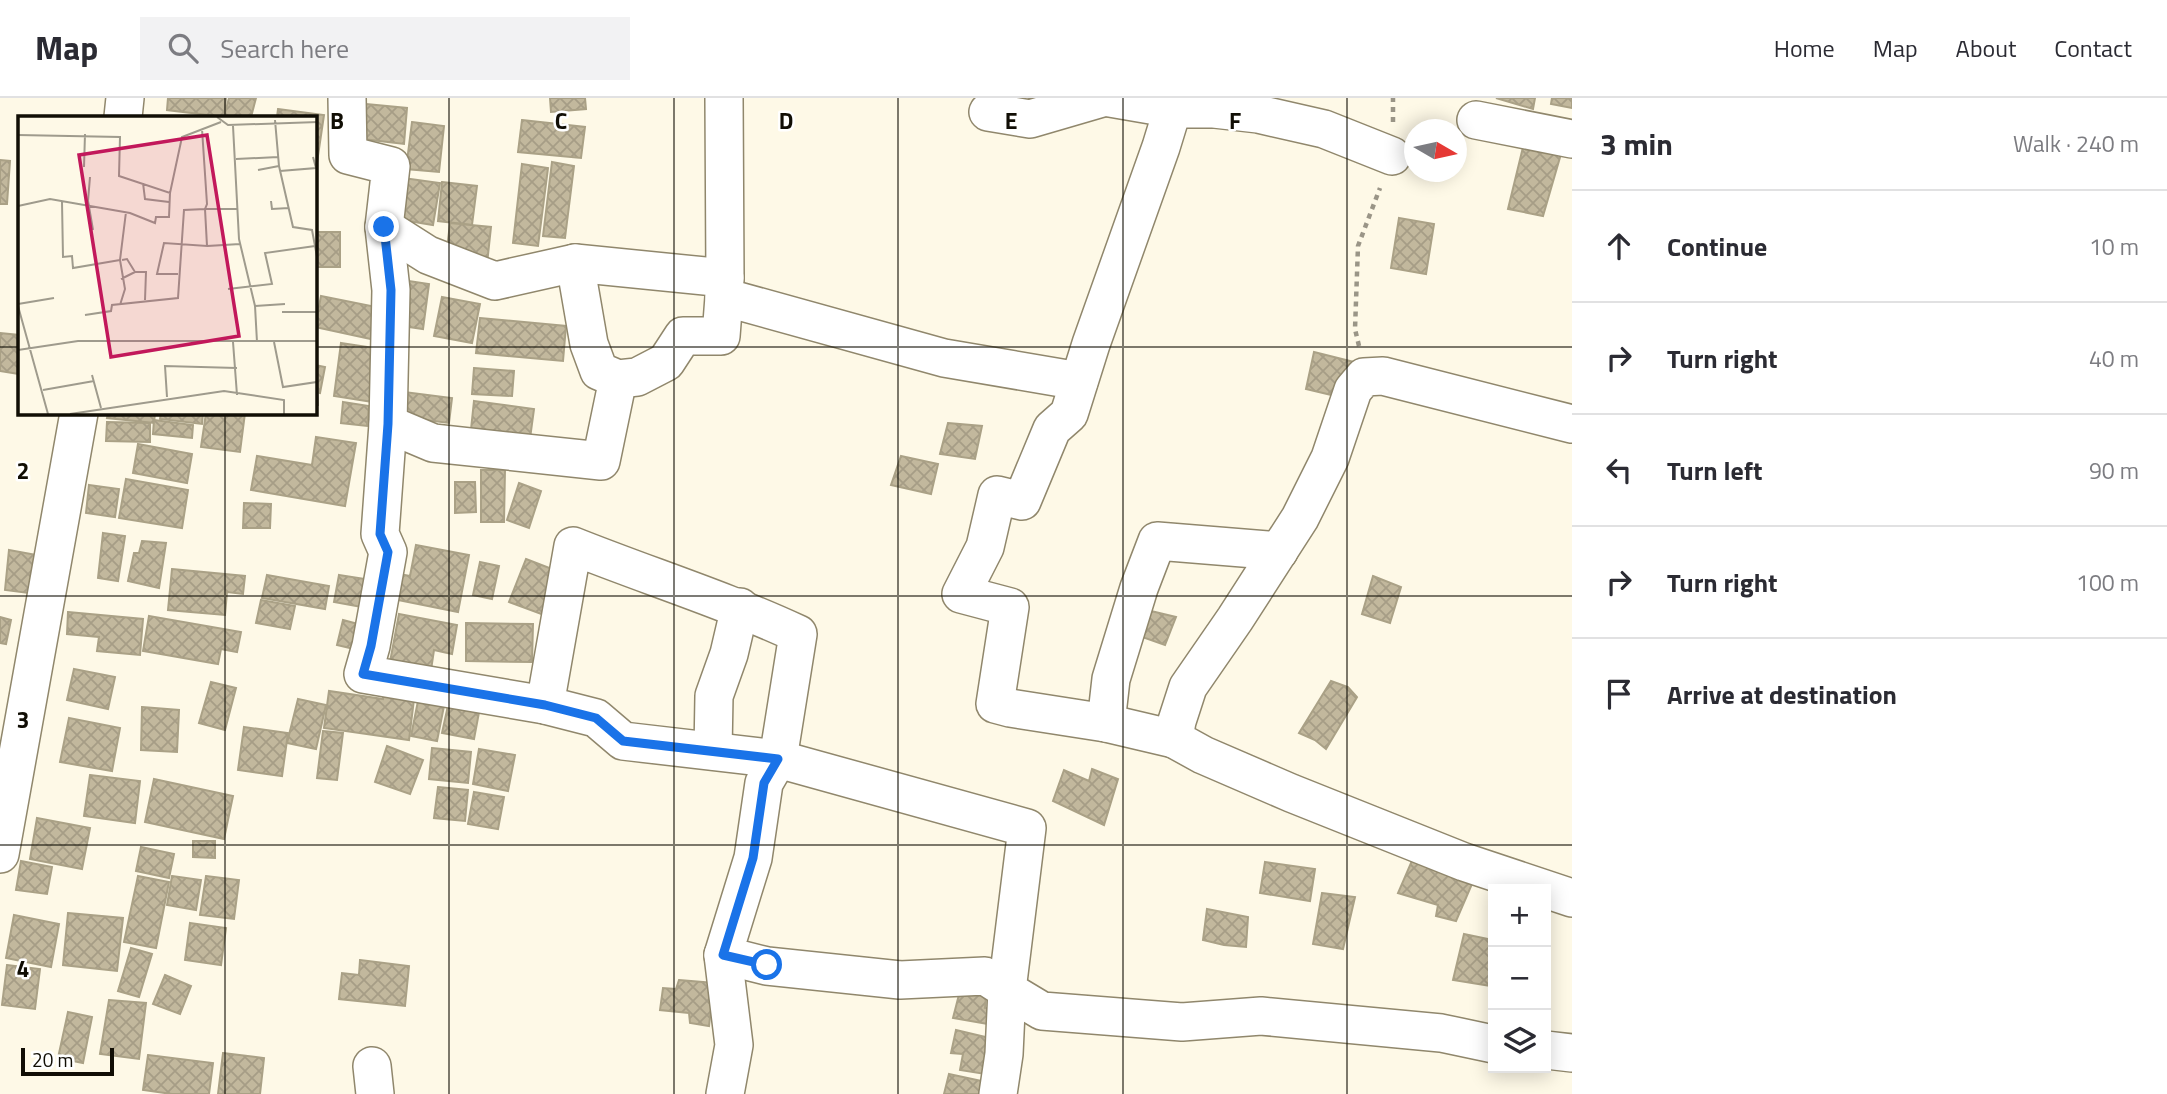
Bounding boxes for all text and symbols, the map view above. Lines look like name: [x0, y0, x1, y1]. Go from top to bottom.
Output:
search box: [140, 17, 630, 80]
text: Map: [35, 23, 98, 73]
icon: search: [164, 29, 202, 67]
text: Search here: [220, 29, 349, 68]
text: Home: [1774, 30, 1835, 66]
text: Map: [1873, 30, 1918, 66]
text: About: [1956, 30, 2016, 66]
text: Contact: [2054, 30, 2132, 66]
text: B: [330, 103, 344, 138]
text: C: [555, 103, 567, 138]
text: D: [779, 103, 793, 138]
text: E: [1005, 103, 1017, 138]
text: F: [1229, 103, 1241, 138]
inset map: [18, 116, 317, 415]
north arrow: [1404, 119, 1467, 182]
text: 3 min: [1600, 121, 1673, 167]
text: Walk · 240 m: [2013, 126, 2139, 161]
route end: [368, 211, 399, 242]
icon: ahead: [1600, 227, 1638, 265]
text: Continue: [1667, 227, 1767, 266]
text: 10 m: [2089, 229, 2139, 264]
icon: right: [1600, 339, 1638, 377]
text: Turn right: [1667, 339, 1778, 378]
text: 40 m: [2089, 341, 2139, 376]
icon: left: [1600, 451, 1638, 489]
text: Turn left: [1667, 451, 1762, 490]
text: 2: [17, 453, 29, 488]
text: 90 m: [2089, 453, 2139, 488]
icon: right: [1600, 563, 1638, 601]
text: Turn right: [1667, 563, 1778, 602]
text: 100 m: [2076, 565, 2139, 600]
icon: arrive: [1600, 675, 1638, 713]
text: Arrive at destination: [1667, 675, 1897, 714]
text: 3: [17, 702, 29, 737]
map controls: [1488, 884, 1551, 1073]
button: +: [1488, 884, 1551, 947]
button: −: [1488, 947, 1551, 1010]
route start: [751, 949, 782, 980]
text: 4: [17, 951, 29, 986]
button: layers: [1488, 1010, 1551, 1073]
scale bar: [21, 1045, 114, 1077]
text: 20 m: [32, 1045, 73, 1074]

